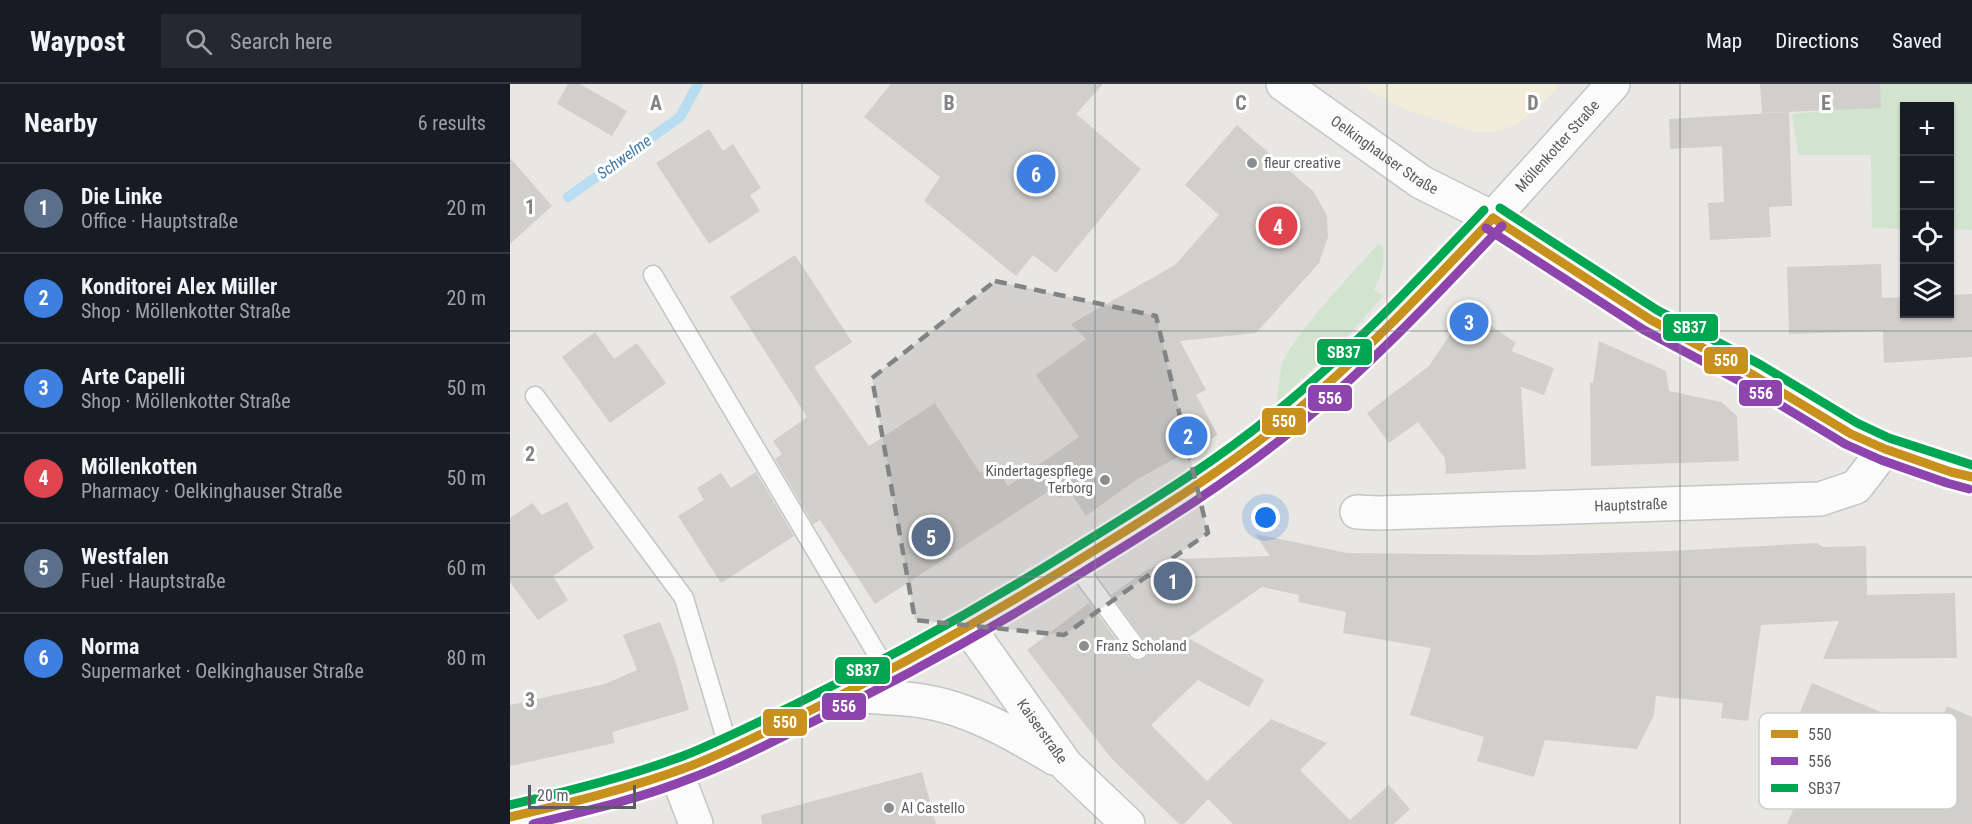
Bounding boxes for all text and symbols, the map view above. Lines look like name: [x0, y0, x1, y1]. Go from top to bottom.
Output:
search box: [161, 14, 581, 68]
text: Waypost: [30, 25, 125, 58]
icon: search: [182, 25, 215, 58]
text: Search here: [230, 29, 332, 54]
text: Map: [1706, 29, 1742, 53]
text: Directions: [1775, 29, 1859, 53]
text: Saved: [1892, 29, 1942, 53]
text: A: [650, 91, 662, 115]
text: B: [943, 91, 955, 115]
text: C: [1235, 91, 1247, 115]
text: D: [1527, 91, 1539, 115]
text: E: [1821, 91, 1831, 115]
street label: Möllenkotter Straße: [1512, 97, 1603, 196]
map controls: [1900, 102, 1954, 318]
button: +: [1900, 102, 1954, 156]
text: Nearby: [24, 108, 98, 138]
text: 6 results: [418, 111, 486, 135]
street label: Oelkinghauser Straße: [1327, 112, 1441, 198]
water label: Schwelme: [593, 131, 655, 183]
pin: 6: [1016, 152, 1056, 196]
place label: fleur creative: [1264, 154, 1341, 172]
marker: fleur creative: [1245, 156, 1259, 170]
button: −: [1900, 156, 1954, 210]
text: Die Linke: [81, 184, 162, 209]
text: 1: [525, 195, 535, 219]
text: 1: [38, 196, 49, 220]
text: 20 m: [447, 196, 486, 220]
pin: 4: [1258, 204, 1298, 248]
text: Office · Hauptstraße: [81, 209, 238, 233]
button: locate: [1900, 210, 1954, 264]
button: layers: [1900, 264, 1954, 318]
text: Konditorei Alex Müller: [81, 274, 277, 299]
text: 2: [38, 286, 49, 310]
text: 20 m: [447, 286, 486, 310]
text: Shop · Möllenkotter Straße: [81, 299, 291, 323]
pin: 3: [1450, 300, 1488, 344]
line badge: SB37: [1662, 313, 1719, 342]
text: SB37: [1673, 318, 1707, 337]
line badge: SB37: [1316, 338, 1373, 366]
text: SB37: [1327, 343, 1361, 362]
line badge: 550: [1703, 346, 1749, 375]
text: 550: [1714, 351, 1738, 370]
text: Arte Capelli: [81, 364, 185, 389]
text: 3: [38, 376, 49, 400]
text: 50 m: [447, 376, 486, 400]
line badge: 556: [1738, 379, 1783, 407]
line badge: 556: [1307, 384, 1353, 412]
text: 556: [1749, 384, 1773, 403]
text: Shop · Möllenkotter Straße: [81, 389, 291, 413]
text: 556: [1318, 389, 1342, 408]
line badge: 550: [1261, 407, 1307, 436]
text: 550: [1272, 412, 1296, 431]
pin: 2: [1168, 414, 1208, 458]
text: 2: [525, 442, 535, 466]
text: Möllenkotten: [81, 454, 197, 479]
place label: Kindertagespflege Terborg: [985, 462, 1093, 497]
text: 4: [38, 466, 49, 490]
text: 50 m: [447, 466, 486, 490]
marker: Kindertagespflege Terborg: [1098, 473, 1112, 487]
text: Pharmacy · Oelkinghauser Straße: [81, 479, 342, 503]
street label: Hauptstraße: [1594, 495, 1668, 515]
your location: [1251, 503, 1280, 532]
pin: 5: [912, 514, 950, 560]
text: Westfalen: [81, 544, 169, 569]
text: 5: [38, 556, 49, 580]
text: 60 m: [447, 556, 486, 580]
pin: 1: [1154, 558, 1192, 604]
text: Fuel · Hauptstraße: [81, 569, 226, 593]
text: Norma: [81, 634, 139, 659]
place label: Franz Scholand: [1096, 637, 1187, 655]
marker: Franz Scholand: [1077, 639, 1091, 653]
text: 6: [38, 646, 49, 670]
text: 80 m: [447, 646, 486, 670]
line badge: SB37: [834, 656, 891, 685]
text: Supermarket · Oelkinghauser Straße: [81, 659, 364, 683]
text: SB37: [846, 661, 880, 680]
text: 3: [525, 688, 535, 712]
line badge: 556: [821, 692, 867, 721]
street label: Kaiserstraße: [1013, 696, 1071, 767]
text: 556: [832, 697, 856, 716]
line badge: 550: [762, 708, 808, 737]
text: 550: [773, 713, 797, 732]
legend: [1759, 713, 1957, 809]
text: 550: [1808, 725, 1832, 744]
text: 556: [1808, 752, 1832, 771]
text: SB37: [1808, 779, 1841, 798]
scale bar: [528, 782, 636, 810]
text: 20 m: [537, 786, 569, 805]
place label: Al Castello: [901, 799, 965, 817]
marker: Al Castello: [882, 801, 896, 815]

